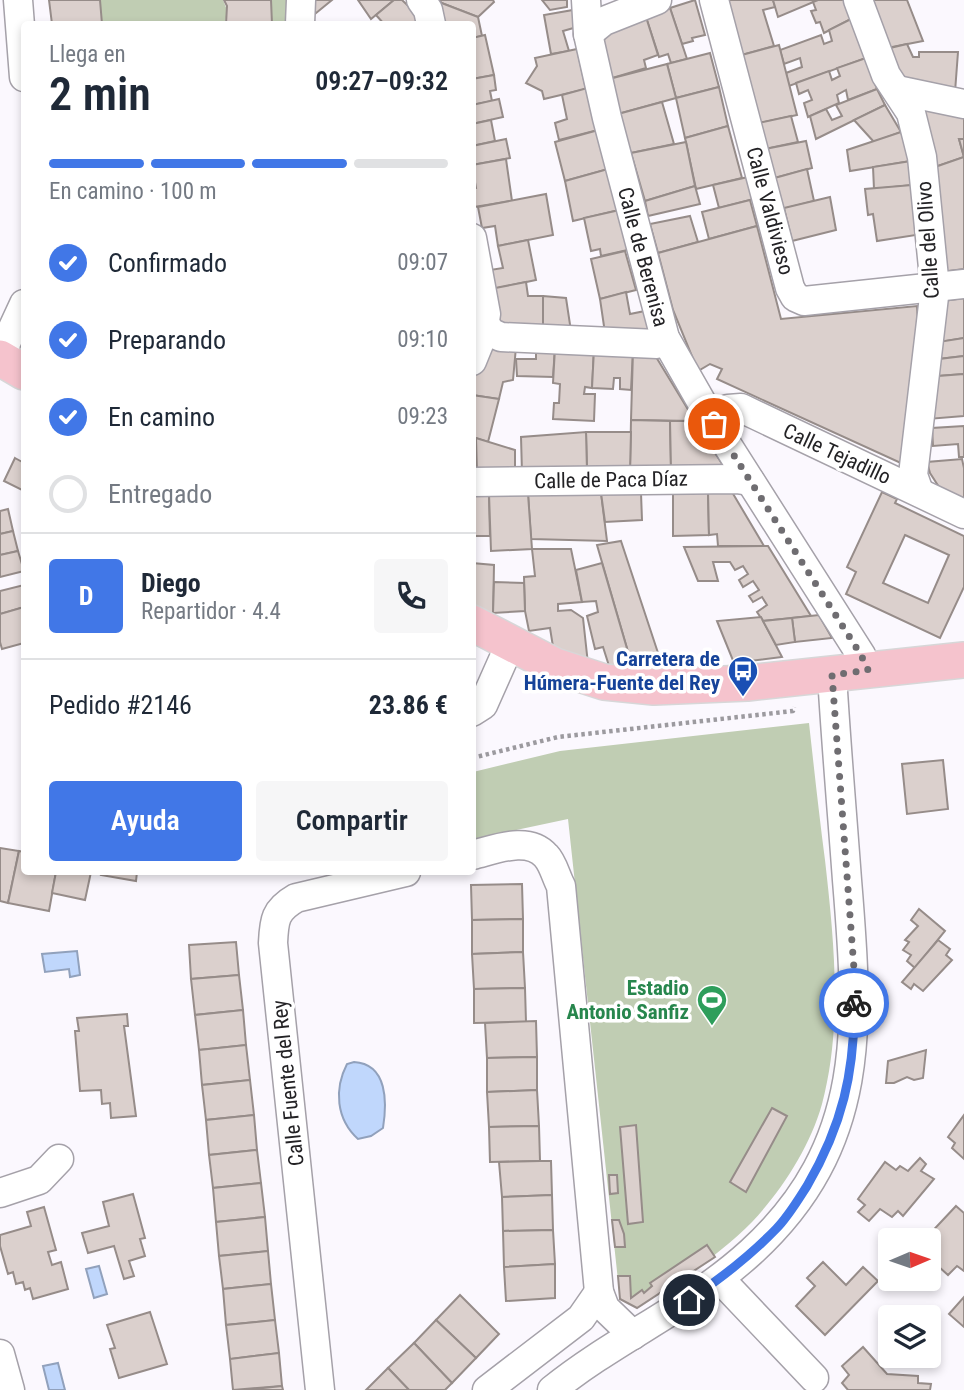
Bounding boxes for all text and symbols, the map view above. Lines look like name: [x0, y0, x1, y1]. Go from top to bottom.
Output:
text: Llega en: [49, 41, 126, 68]
text: 09:27–09:32: [315, 66, 448, 96]
text: 2 min: [49, 67, 151, 121]
street label: Calle Valdivieso: [741, 144, 799, 278]
text: En camino · 100 m: [49, 178, 217, 205]
street label: Calle del Olivo: [912, 180, 944, 300]
street label: Calle de Berenisa: [613, 185, 673, 329]
icon: check: [49, 244, 87, 282]
text: Confirmado: [108, 248, 227, 278]
text: 09:07: [397, 249, 448, 276]
icon: check: [49, 321, 87, 359]
text: Preparando: [108, 325, 226, 355]
text: 09:10: [397, 326, 448, 353]
pin: [684, 394, 744, 454]
icon: check: [49, 398, 87, 436]
text: En camino: [108, 402, 215, 432]
text: 09:23: [397, 403, 448, 430]
icon: bag: [695, 405, 733, 443]
street label: Calle Tejadillo: [779, 419, 895, 489]
street label: Calle de Paca Díaz: [534, 467, 688, 493]
text: Entregado: [108, 479, 212, 509]
button: phone: [374, 559, 448, 633]
text: Diego: [141, 568, 201, 598]
text: D: [79, 581, 93, 611]
text: Repartidor · 4.4: [141, 598, 281, 625]
place label: Carretera de Húmera-Fuente del Rey: [524, 647, 721, 695]
bus stop icon: Carretera de Húmera-Fuente del Rey: [726, 654, 760, 698]
text: Pedido #2146: [49, 690, 192, 720]
text: 23.86 €: [369, 690, 448, 720]
button: Ayuda: [49, 781, 242, 861]
button: Compartir: [256, 781, 448, 861]
courier: [819, 968, 889, 1038]
place label: Estadio Antonio Sanfiz: [567, 976, 689, 1024]
sports icon: Estadio Antonio Sanfiz: [695, 983, 729, 1027]
icon: bike: [835, 984, 873, 1022]
street label: Calle Fuente del Rey: [267, 999, 309, 1167]
north arrow: [878, 1228, 942, 1292]
map controls: [878, 1228, 941, 1368]
pin: [659, 1270, 719, 1330]
icon: home: [670, 1281, 708, 1319]
button: layers: [878, 1305, 941, 1368]

